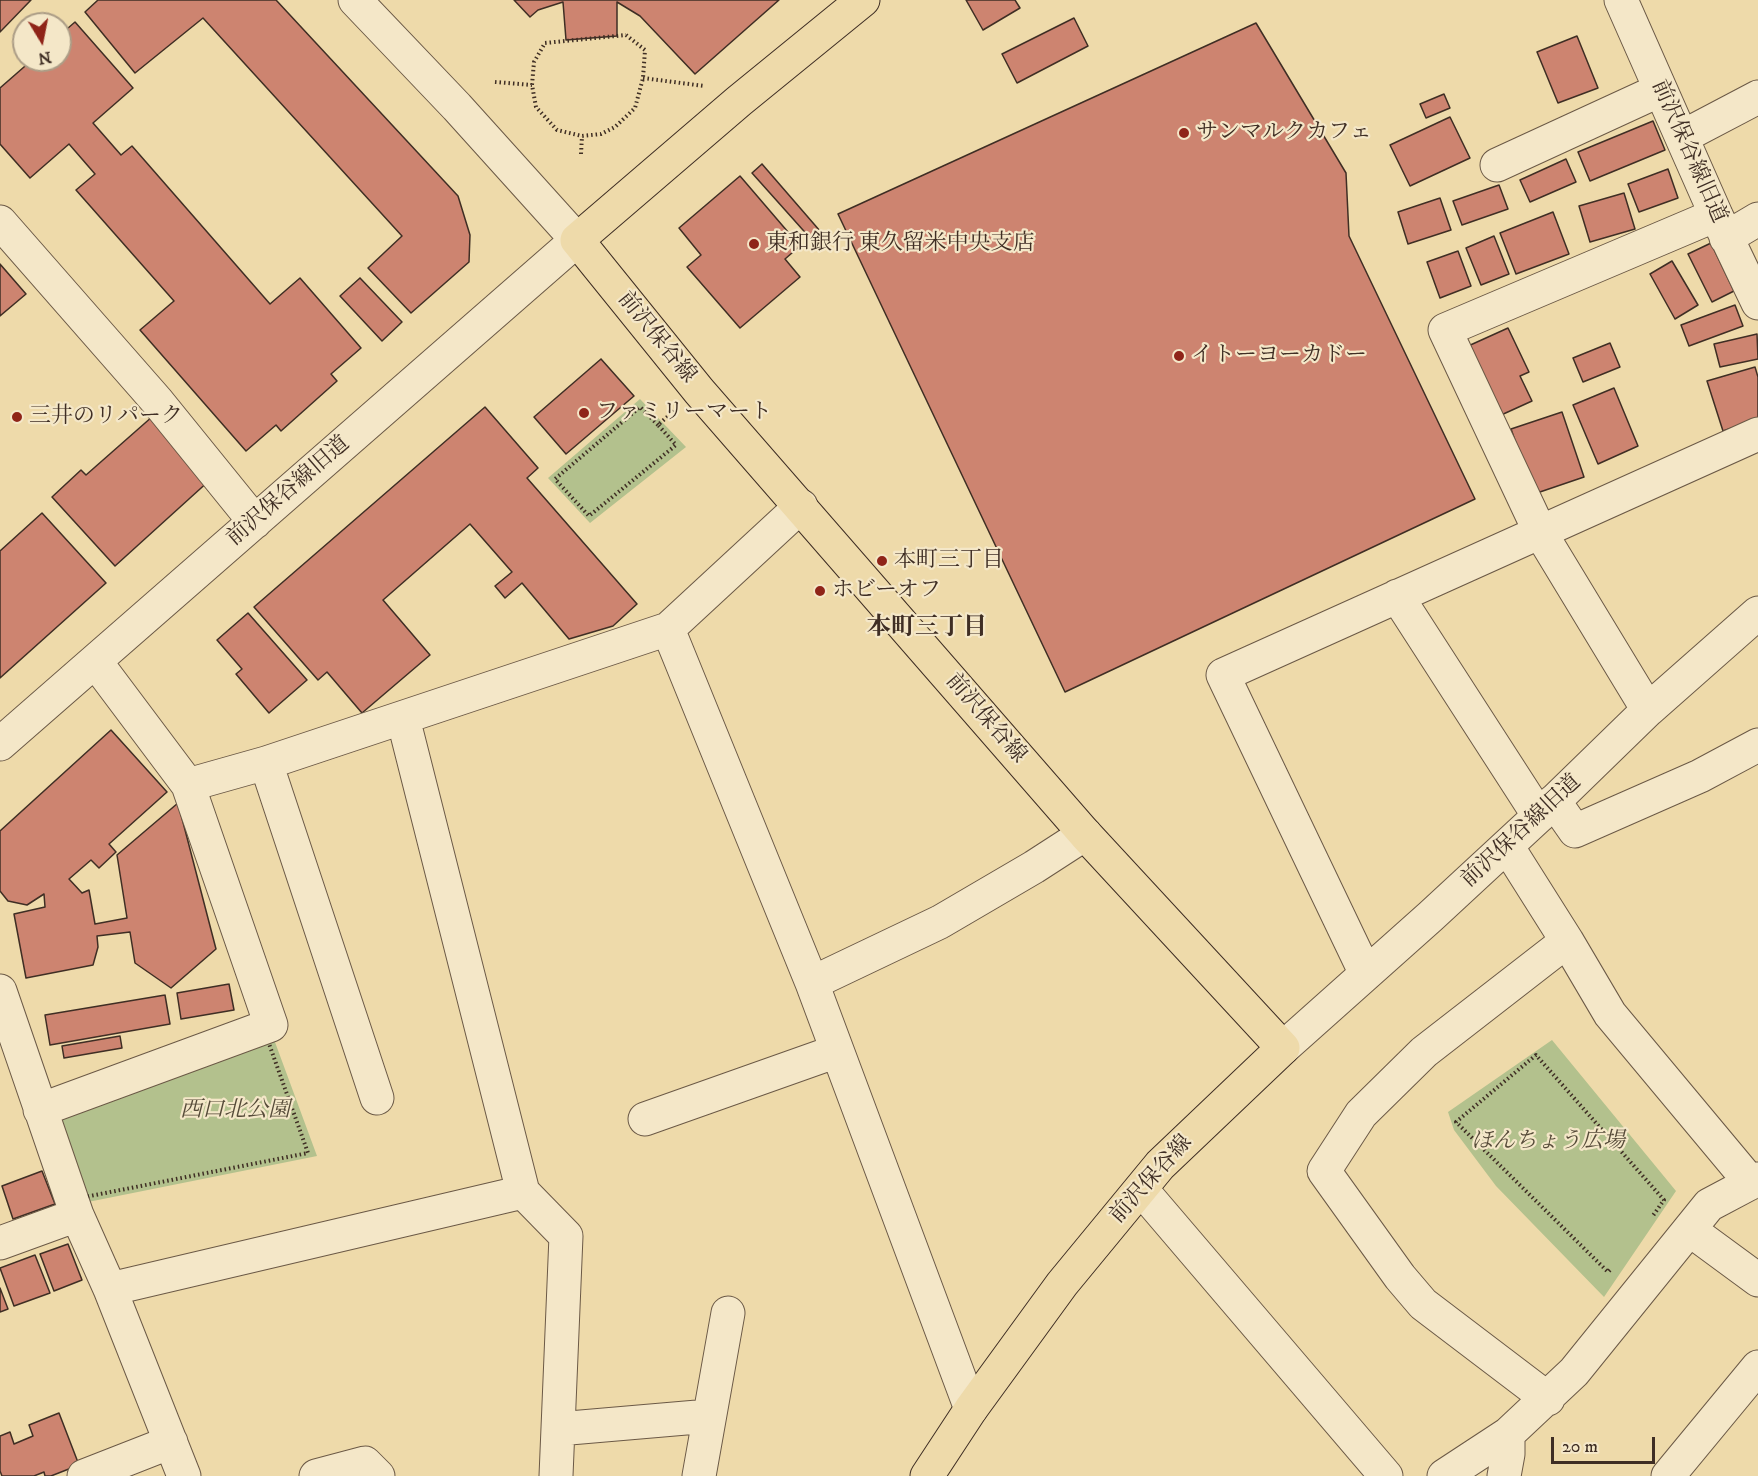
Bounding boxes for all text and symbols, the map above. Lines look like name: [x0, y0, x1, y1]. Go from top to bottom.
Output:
north arrow: [12, 12, 72, 72]
text: N: [37, 47, 53, 69]
street label: 前沢保谷線旧道: [1645, 76, 1731, 228]
place label: サンマルクカフェ: [1196, 120, 1372, 146]
marker: サンマルクカフェ: [1177, 126, 1191, 140]
place label: 東和銀行 東久留米中央支店: [766, 231, 1035, 257]
marker: 東和銀行 東久留米中央支店: [747, 237, 761, 251]
street label: 前沢保谷線: [611, 287, 701, 389]
place label: イトーヨーカドー: [1191, 343, 1367, 369]
marker: イトーヨーカドー: [1172, 349, 1186, 363]
place label: ファミリーマート: [596, 400, 772, 426]
place label: 三井のリパーク: [29, 404, 183, 430]
marker: ファミリーマート: [577, 406, 591, 420]
marker: 三井のリパーク: [10, 410, 24, 424]
street label: 前沢保谷線旧道: [222, 432, 356, 552]
place label: 本町三丁目: [894, 548, 1004, 574]
marker: 本町三丁目: [875, 554, 889, 568]
place label: ホビーオフ: [832, 578, 941, 604]
marker: ホビーオフ: [813, 584, 827, 598]
district label: 本町三丁目: [867, 615, 987, 643]
street label: 前沢保谷線: [939, 669, 1031, 769]
street label: 前沢保谷線旧道: [1457, 770, 1587, 894]
park label: 西口北公園: [180, 1098, 290, 1124]
park label: ほんちょう広場: [1471, 1129, 1625, 1155]
street label: 前沢保谷線: [1105, 1130, 1199, 1230]
scale bar: [1554, 1425, 1658, 1463]
text: 20 m: [1562, 1436, 1598, 1458]

